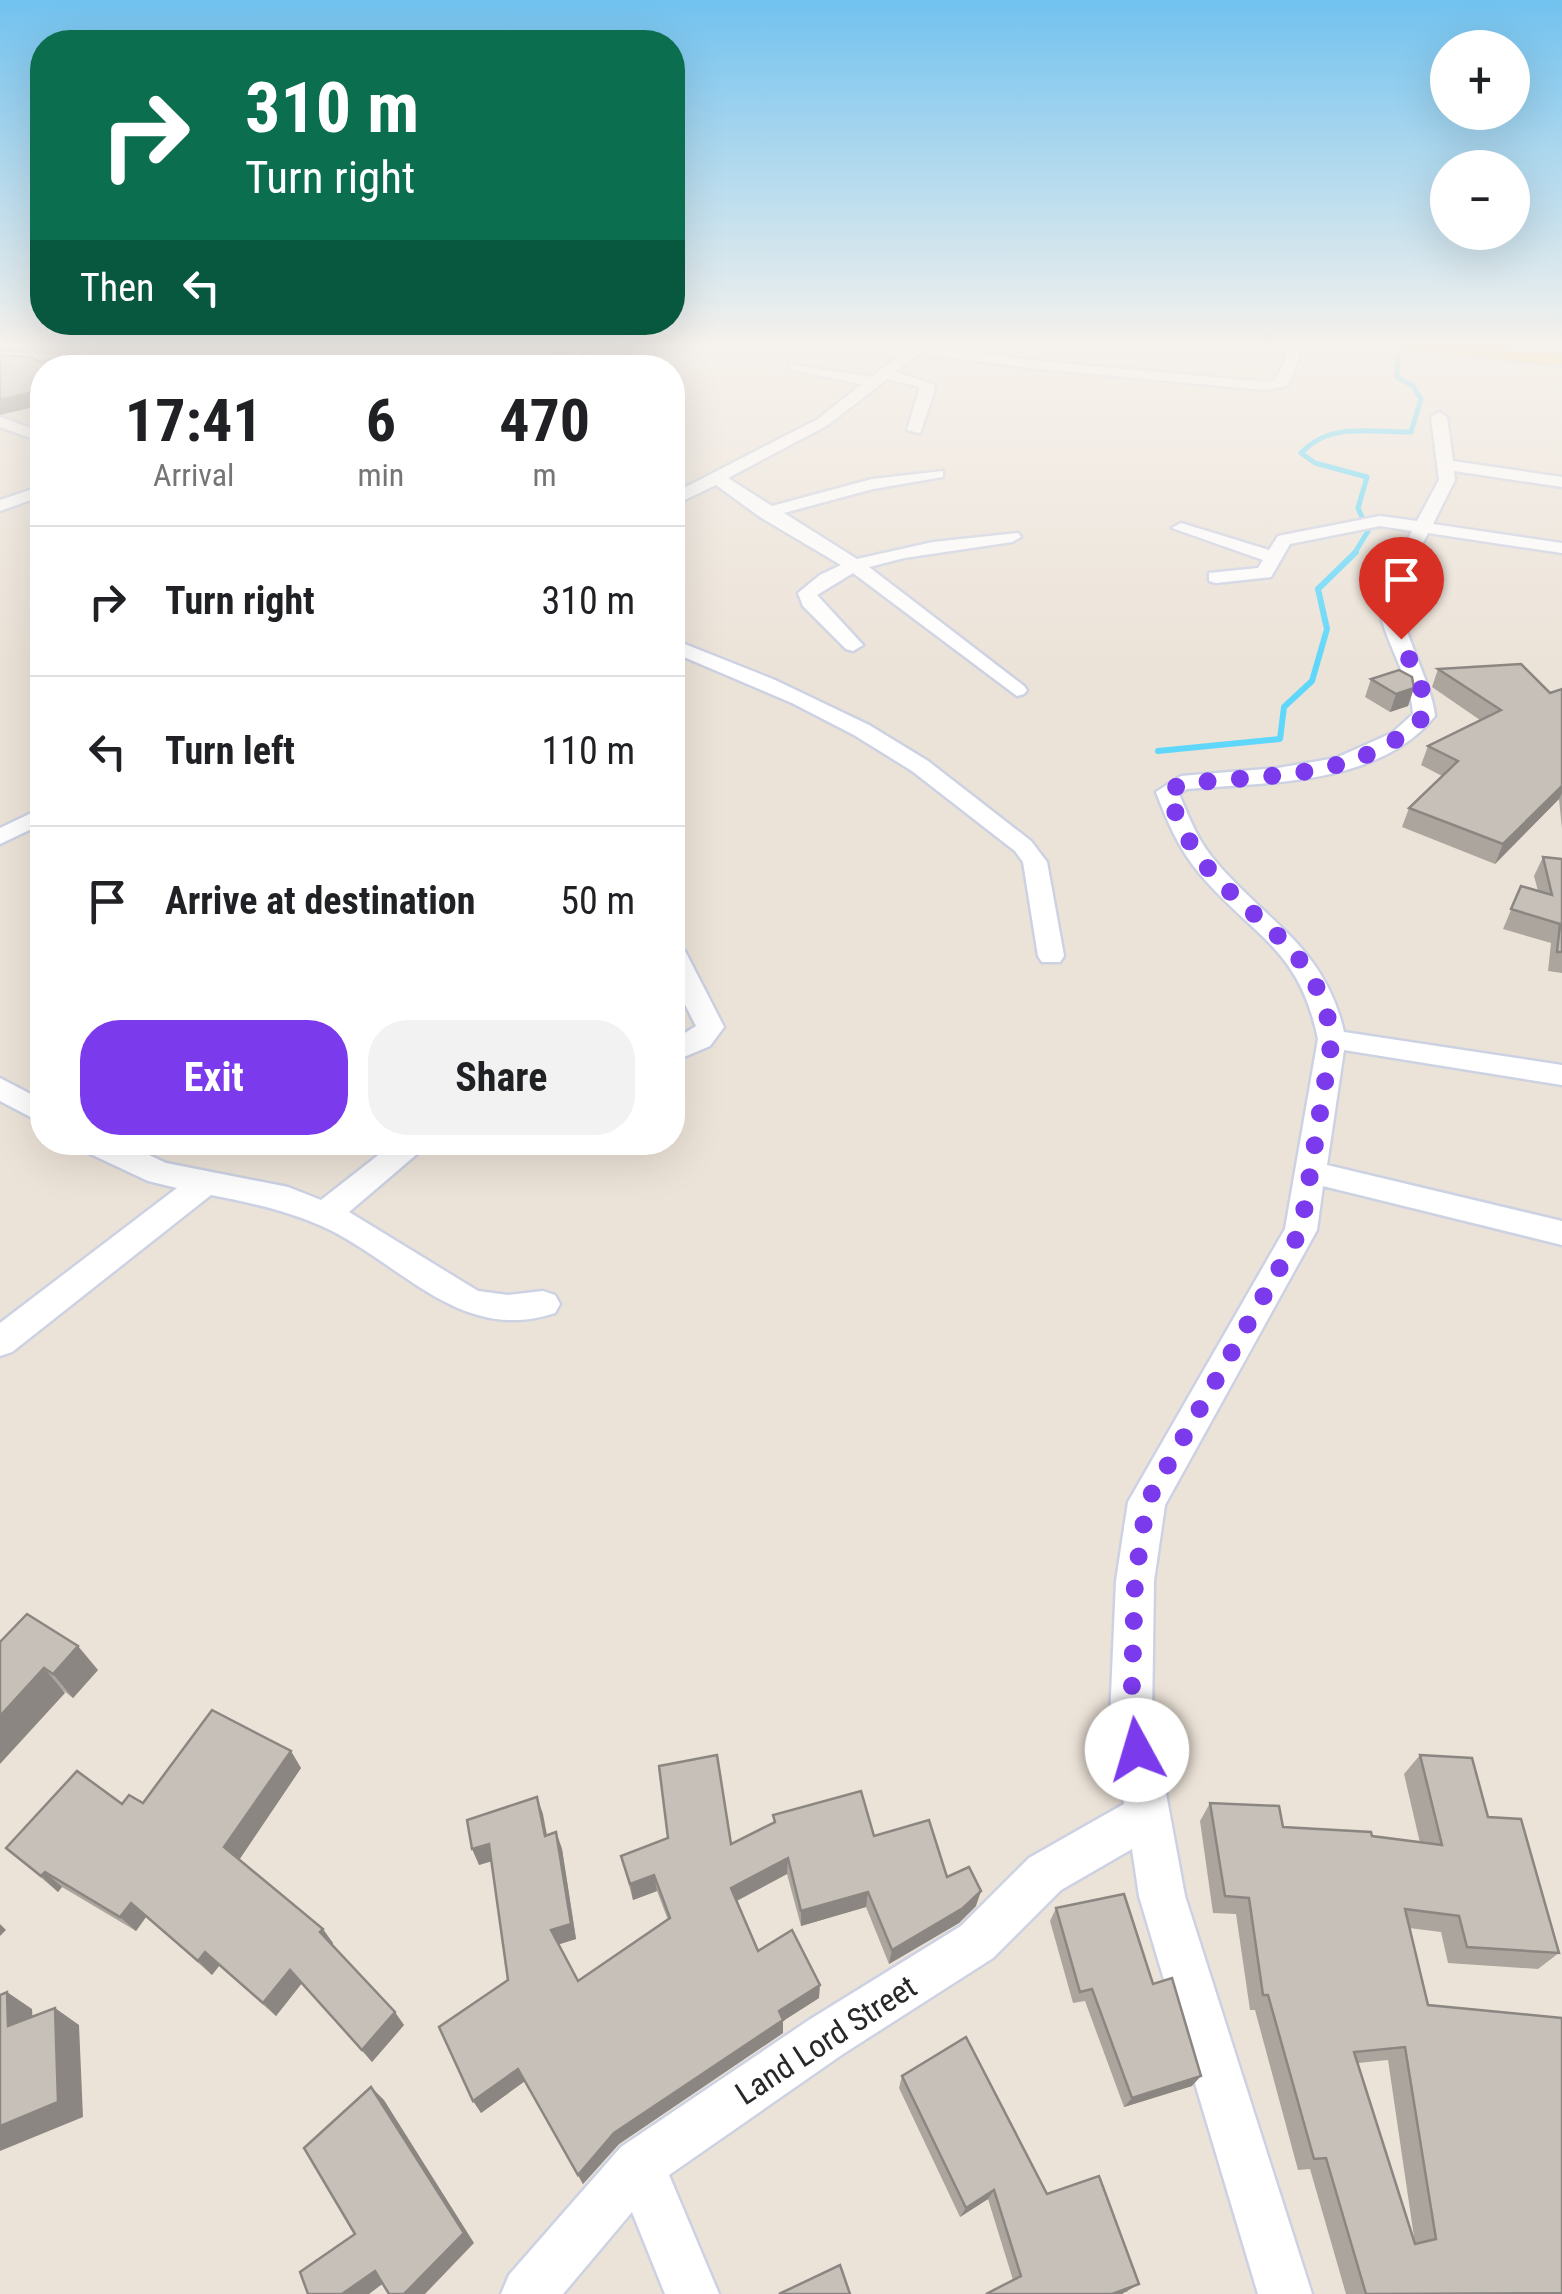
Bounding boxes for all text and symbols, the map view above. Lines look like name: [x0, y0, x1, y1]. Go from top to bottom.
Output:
map controls: [1430, 30, 1530, 250]
button: +: [1430, 30, 1530, 130]
text: 310 m: [245, 67, 419, 149]
icon: right: [80, 70, 210, 200]
button: −: [1430, 150, 1530, 250]
text: Turn right: [245, 151, 415, 204]
icon: left: [174, 260, 229, 315]
text: Then: [80, 266, 154, 310]
text: 17:41: [125, 385, 263, 456]
text: 6: [366, 385, 396, 456]
text: 470: [499, 385, 590, 456]
text: Arrival: [153, 456, 234, 494]
text: min: [357, 456, 404, 494]
text: m: [533, 456, 557, 494]
pin: [1359, 537, 1444, 640]
icon: arrive: [1374, 552, 1429, 607]
icon: right: [80, 574, 135, 629]
text: Turn right: [165, 579, 315, 623]
text: 310 m: [541, 579, 635, 623]
icon: left: [80, 724, 135, 779]
text: Turn left: [165, 729, 295, 773]
text: 110 m: [541, 729, 635, 773]
icon: arrive: [80, 874, 135, 929]
text: Arrive at destination: [165, 879, 475, 923]
text: 50 m: [560, 879, 635, 923]
button: Exit: [80, 1020, 348, 1135]
button: Share: [368, 1020, 635, 1135]
position arrow: [1085, 1698, 1189, 1802]
street label: Land Lord Street: [728, 1967, 924, 2113]

